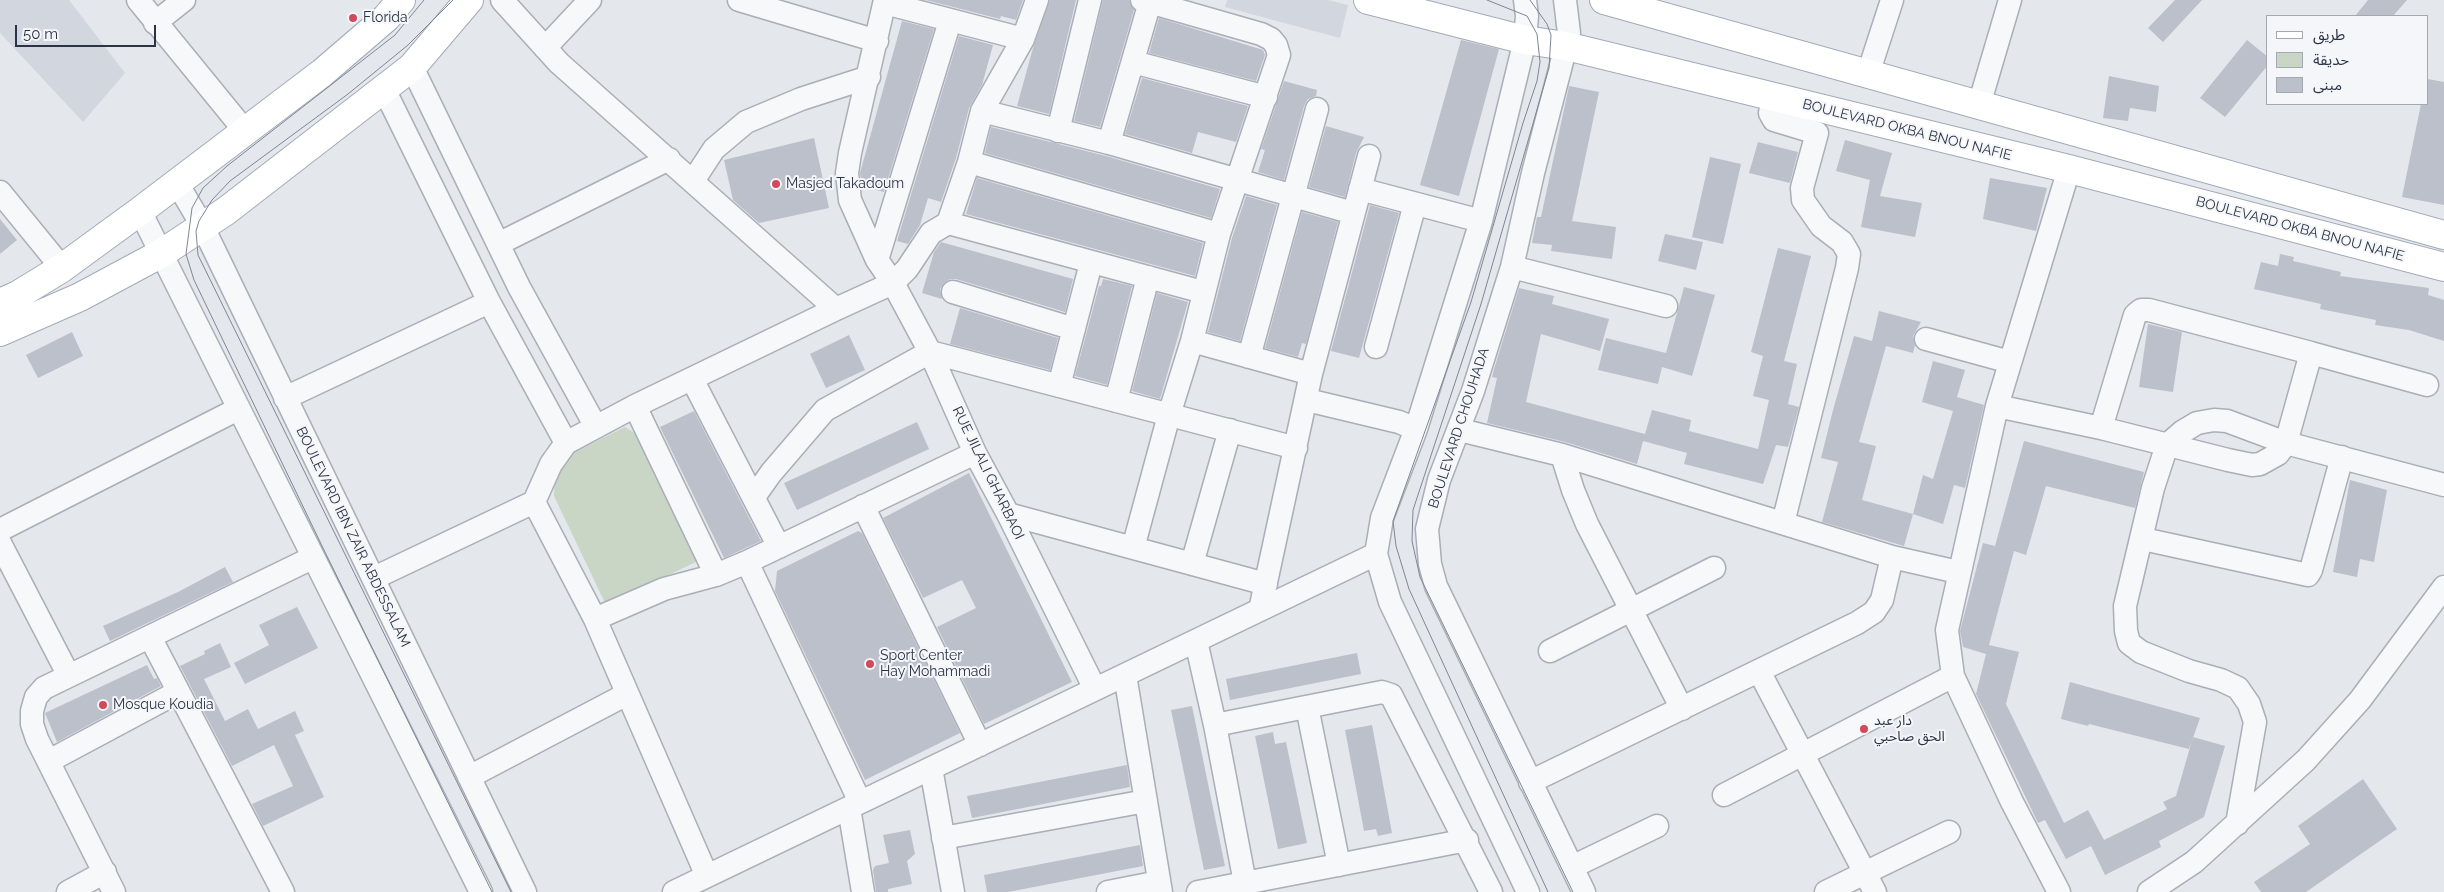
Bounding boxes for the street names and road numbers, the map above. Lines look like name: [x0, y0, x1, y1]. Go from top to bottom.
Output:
street label: BOULEVARD OKBA BNOU NAFIE: [1801, 96, 2013, 164]
street label: BOULEVARD OKBA BNOU NAFIE: [2194, 193, 2406, 265]
street label: BOULEVARD CHOUHADA: [1425, 346, 1493, 510]
street label: RUE JILALI GHARBAOI: [948, 404, 1028, 542]
street label: BOULEVARD IBN ZAIR ABDESSALAM: [292, 424, 414, 650]

